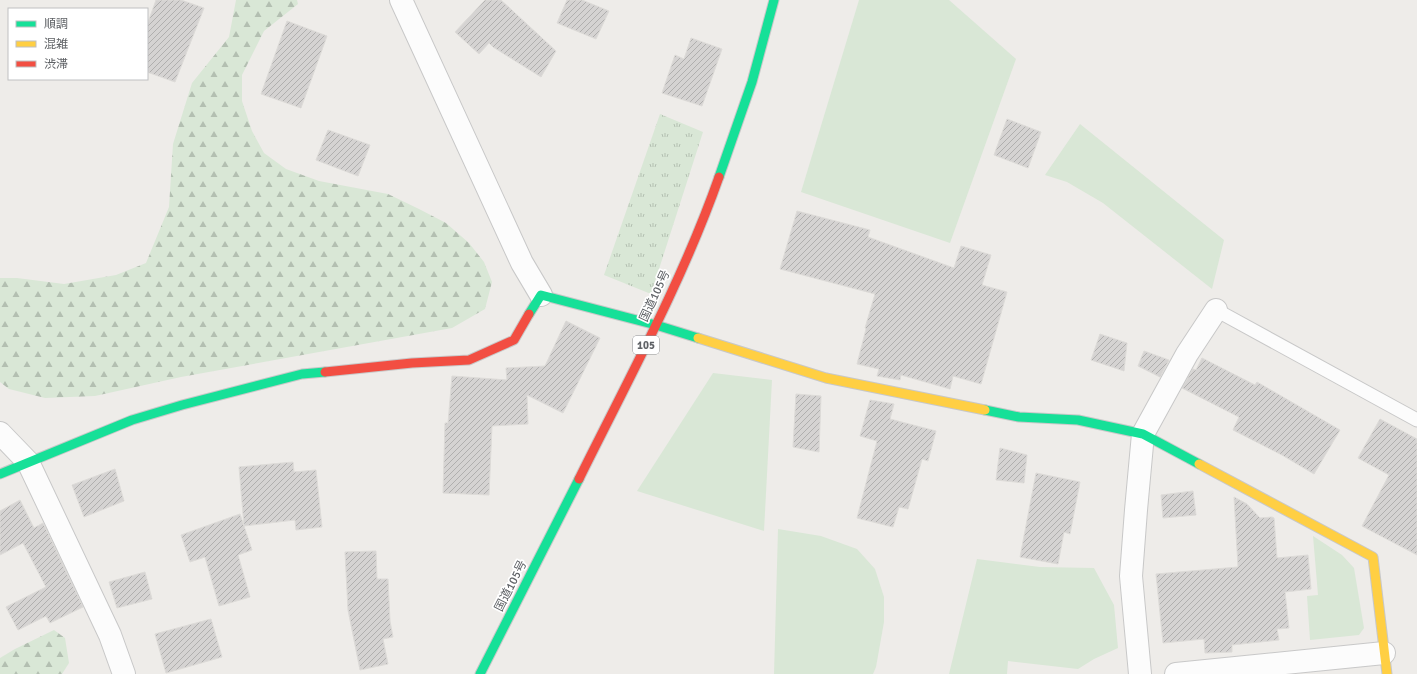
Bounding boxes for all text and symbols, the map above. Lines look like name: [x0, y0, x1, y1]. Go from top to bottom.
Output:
legend: [8, 8, 148, 80]
text: 順調: [44, 17, 68, 32]
text: 混雑: [44, 37, 68, 52]
text: 渋滞: [44, 57, 68, 72]
street label: 国道105号: [636, 268, 674, 324]
road number: 105: [633, 336, 659, 354]
street label: 国道105号: [492, 558, 530, 614]

